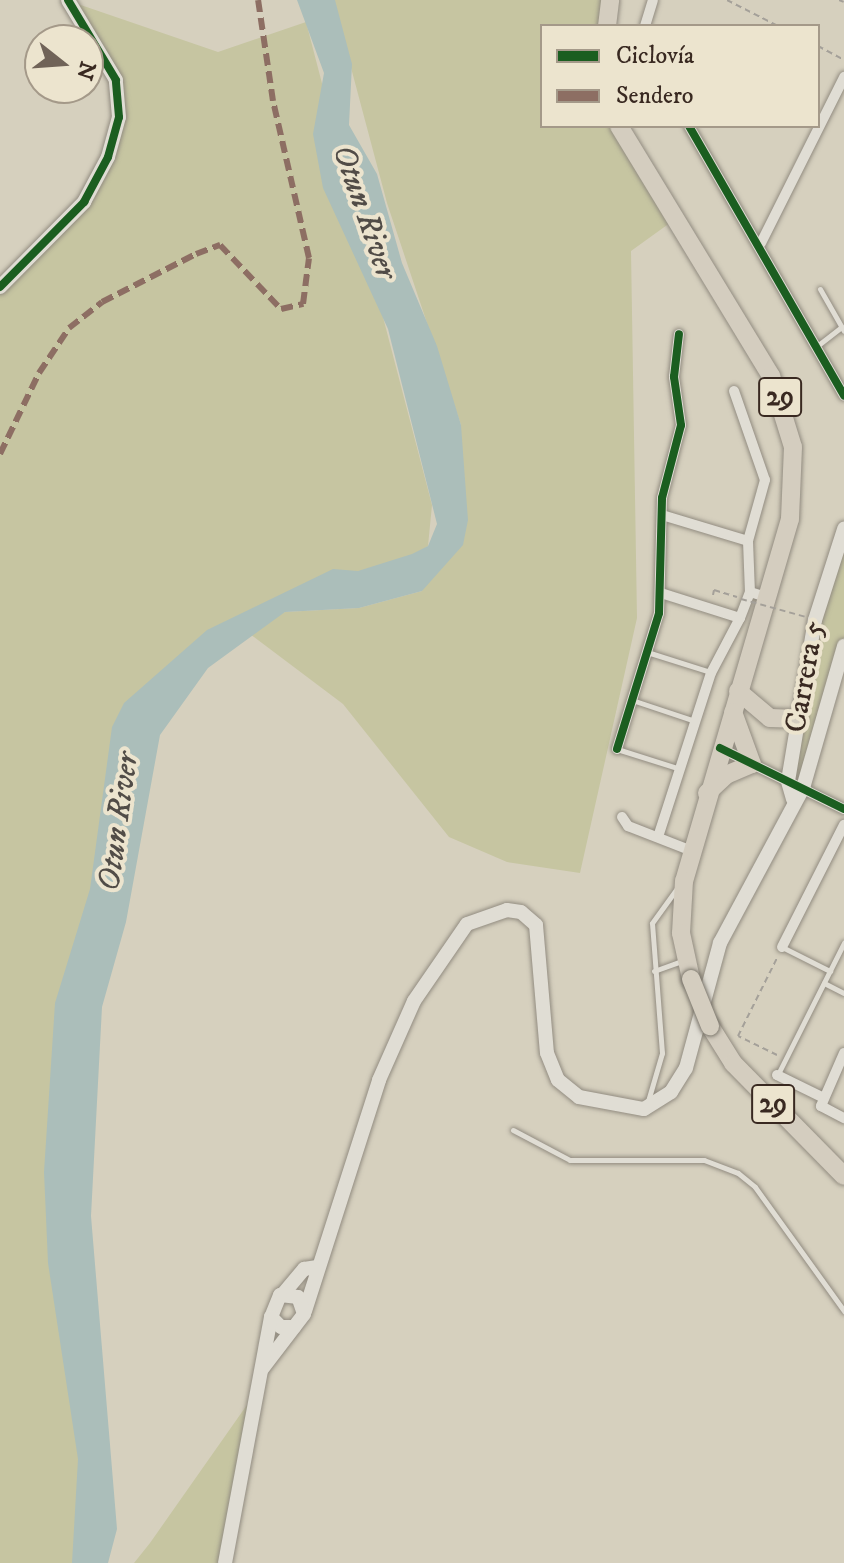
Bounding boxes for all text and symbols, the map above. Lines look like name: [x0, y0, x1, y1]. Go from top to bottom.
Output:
north arrow: [24, 24, 104, 104]
legend: [540, 24, 820, 128]
text: Ciclovía: [616, 41, 694, 71]
text: N: [70, 58, 101, 83]
text: Sendero: [616, 81, 694, 111]
water label: Otun River: [323, 140, 405, 284]
road number: 29: [758, 373, 802, 421]
street label: Carrera 5: [778, 618, 834, 736]
water label: Otun River: [90, 750, 148, 894]
road number: 29: [751, 1080, 795, 1128]

